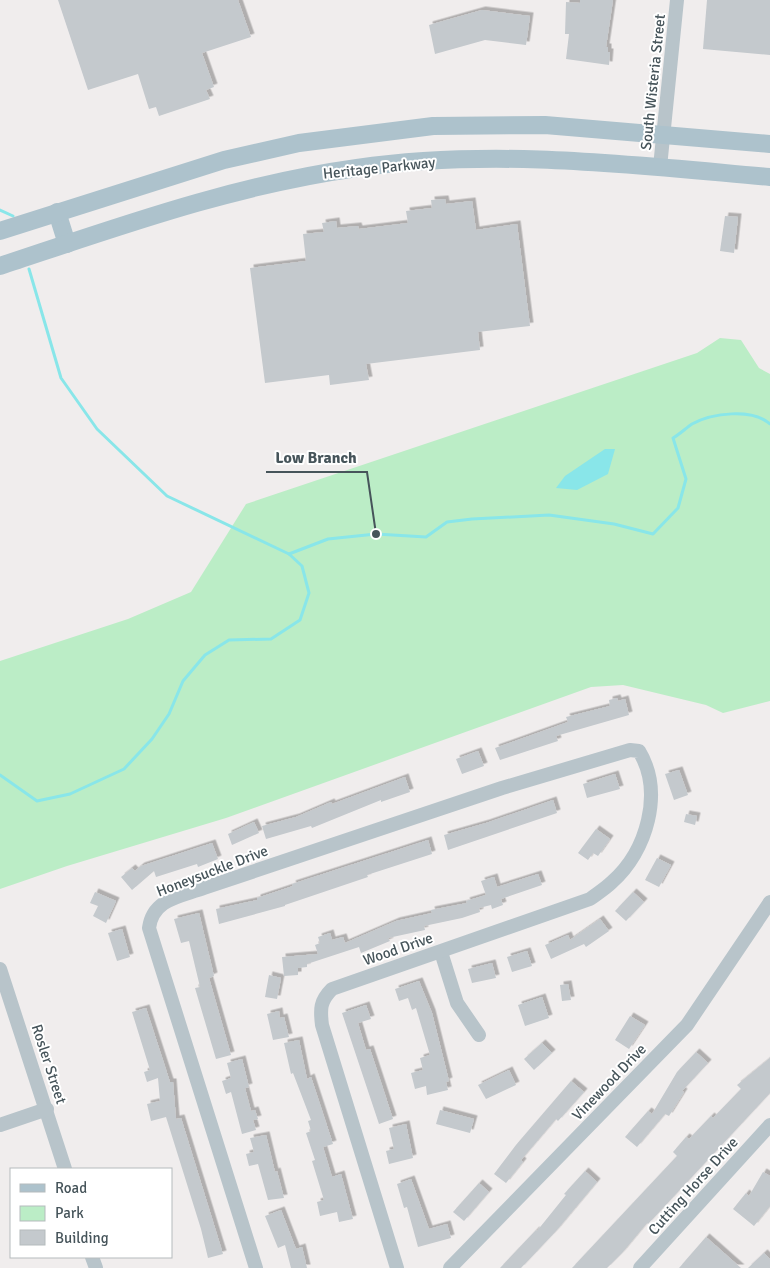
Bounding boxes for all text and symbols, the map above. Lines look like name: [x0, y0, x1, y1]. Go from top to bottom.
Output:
street label: South Wisteria Street: [637, 13, 669, 151]
street label: Heritage Parkway: [322, 153, 436, 183]
callout: Low Branch: [266, 441, 367, 472]
text: Low Branch: [275, 448, 357, 468]
street label: Honeysuckle Drive: [154, 841, 270, 901]
street label: Wood Drive: [361, 929, 435, 969]
street label: Rosler Street: [28, 1022, 70, 1106]
street label: Vinewood Drive: [568, 1040, 650, 1124]
street label: Cutting Horse Drive: [644, 1133, 742, 1239]
legend: [10, 1168, 172, 1258]
text: Road: [55, 1179, 87, 1197]
text: Park: [55, 1204, 84, 1222]
text: Building: [55, 1229, 109, 1247]

